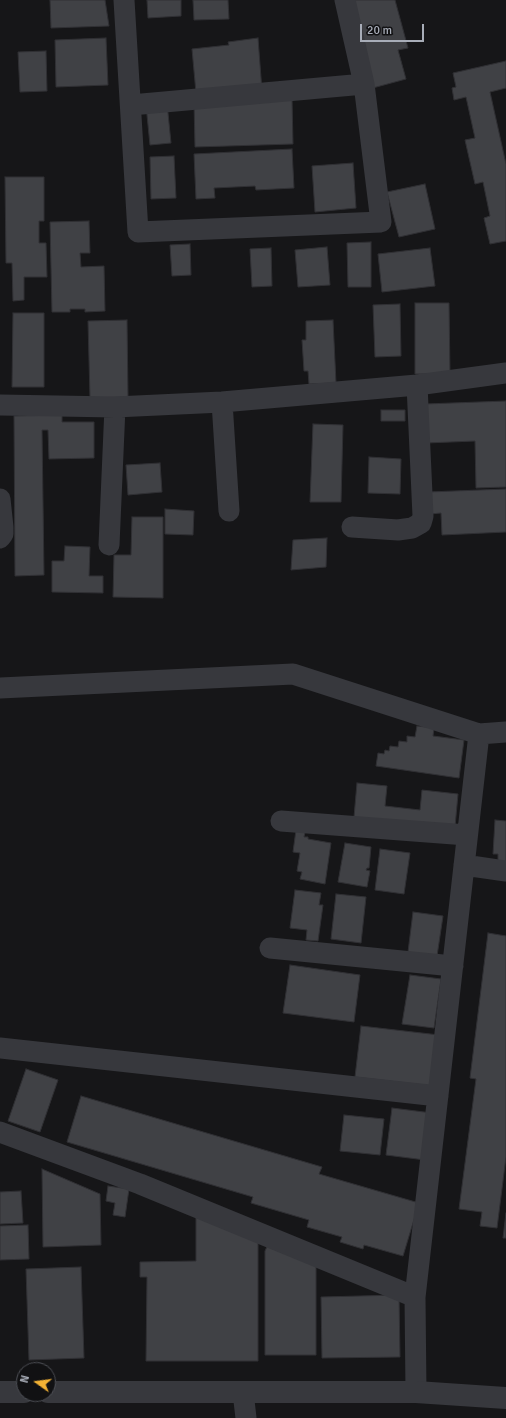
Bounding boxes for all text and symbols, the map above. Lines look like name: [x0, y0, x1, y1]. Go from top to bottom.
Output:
scale bar: [362, 16, 426, 42]
text: 20 m: [367, 23, 392, 38]
north arrow: [16, 1362, 56, 1402]
text: N: [18, 1374, 32, 1385]

